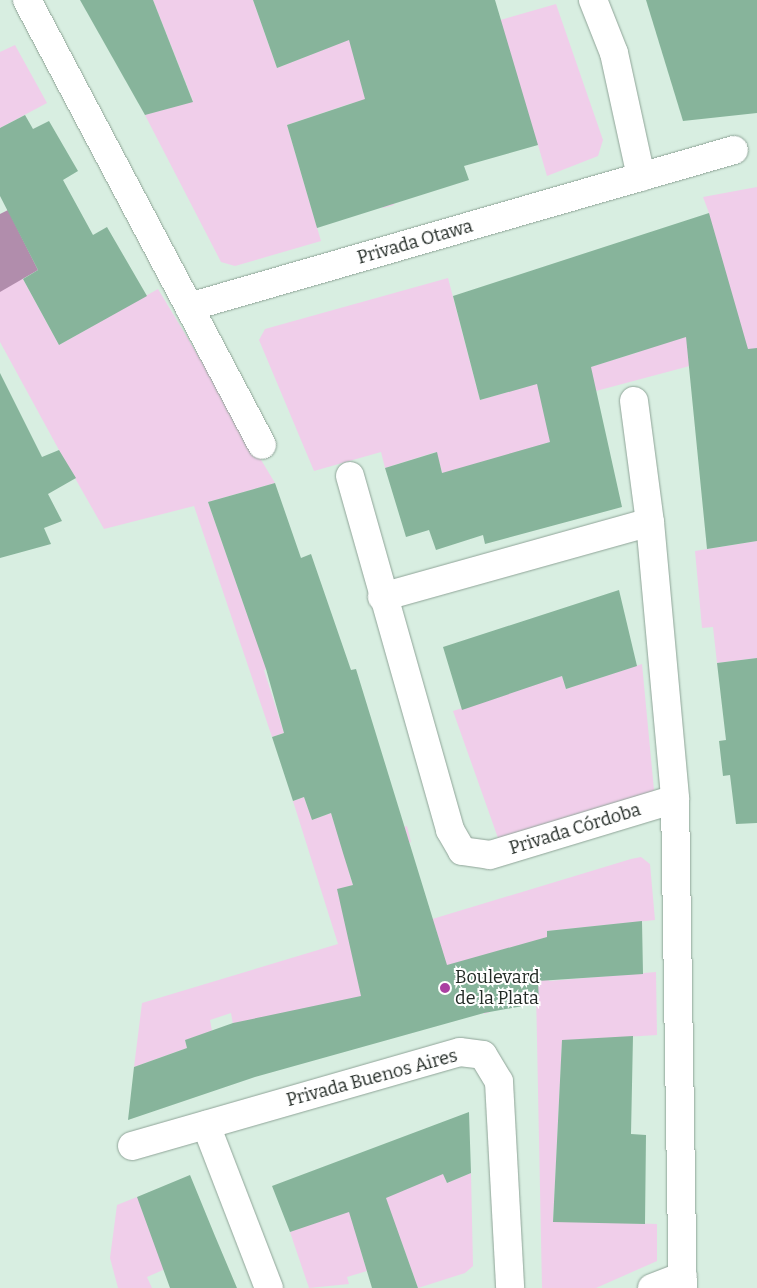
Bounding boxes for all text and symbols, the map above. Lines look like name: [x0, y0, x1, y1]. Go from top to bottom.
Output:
street label: Privada Otawa: [355, 215, 475, 269]
street label: Privada Córdoba: [507, 799, 643, 859]
place label: Boulevard de la Plata: [455, 967, 540, 1010]
marker: Boulevard de la Plata: [439, 982, 451, 994]
street label: Privada Buenos Aires: [284, 1045, 460, 1111]

